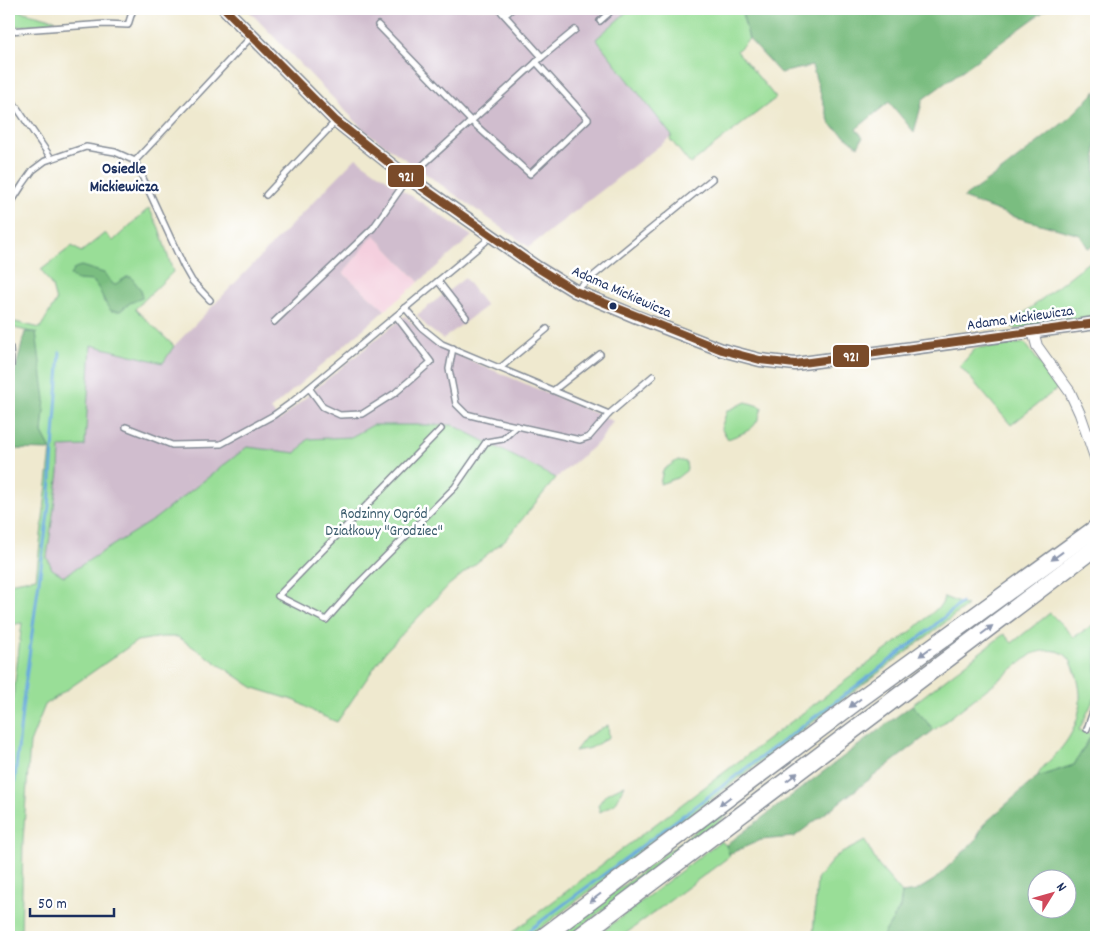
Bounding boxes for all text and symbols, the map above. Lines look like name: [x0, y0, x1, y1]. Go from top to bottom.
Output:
district label: Osiedle Mickiewicza: [90, 158, 160, 199]
line badge: 921: [387, 164, 425, 188]
text: 921: [398, 168, 414, 188]
street label: Adama Mickiewicza: [568, 261, 676, 325]
street label: Adama Mickiewicza: [966, 300, 1076, 337]
unlabelled marker: [608, 301, 618, 311]
line badge: 921: [832, 344, 870, 368]
text: 921: [843, 348, 859, 368]
park label: Rodzinny Ogród Działkowy "Grodziec": [325, 504, 443, 543]
one-way arrow: [1051, 551, 1064, 562]
one-way arrow: [980, 624, 993, 635]
one-way arrow: [918, 647, 932, 657]
one-way arrow: [848, 698, 862, 708]
one-way arrow: [785, 771, 798, 782]
one-way arrow: [719, 795, 732, 806]
north arrow: [1028, 868, 1078, 918]
text: N: [1051, 879, 1071, 896]
scale bar: [30, 886, 114, 918]
one-way arrow: [588, 893, 602, 903]
text: 50 m: [38, 894, 67, 916]

